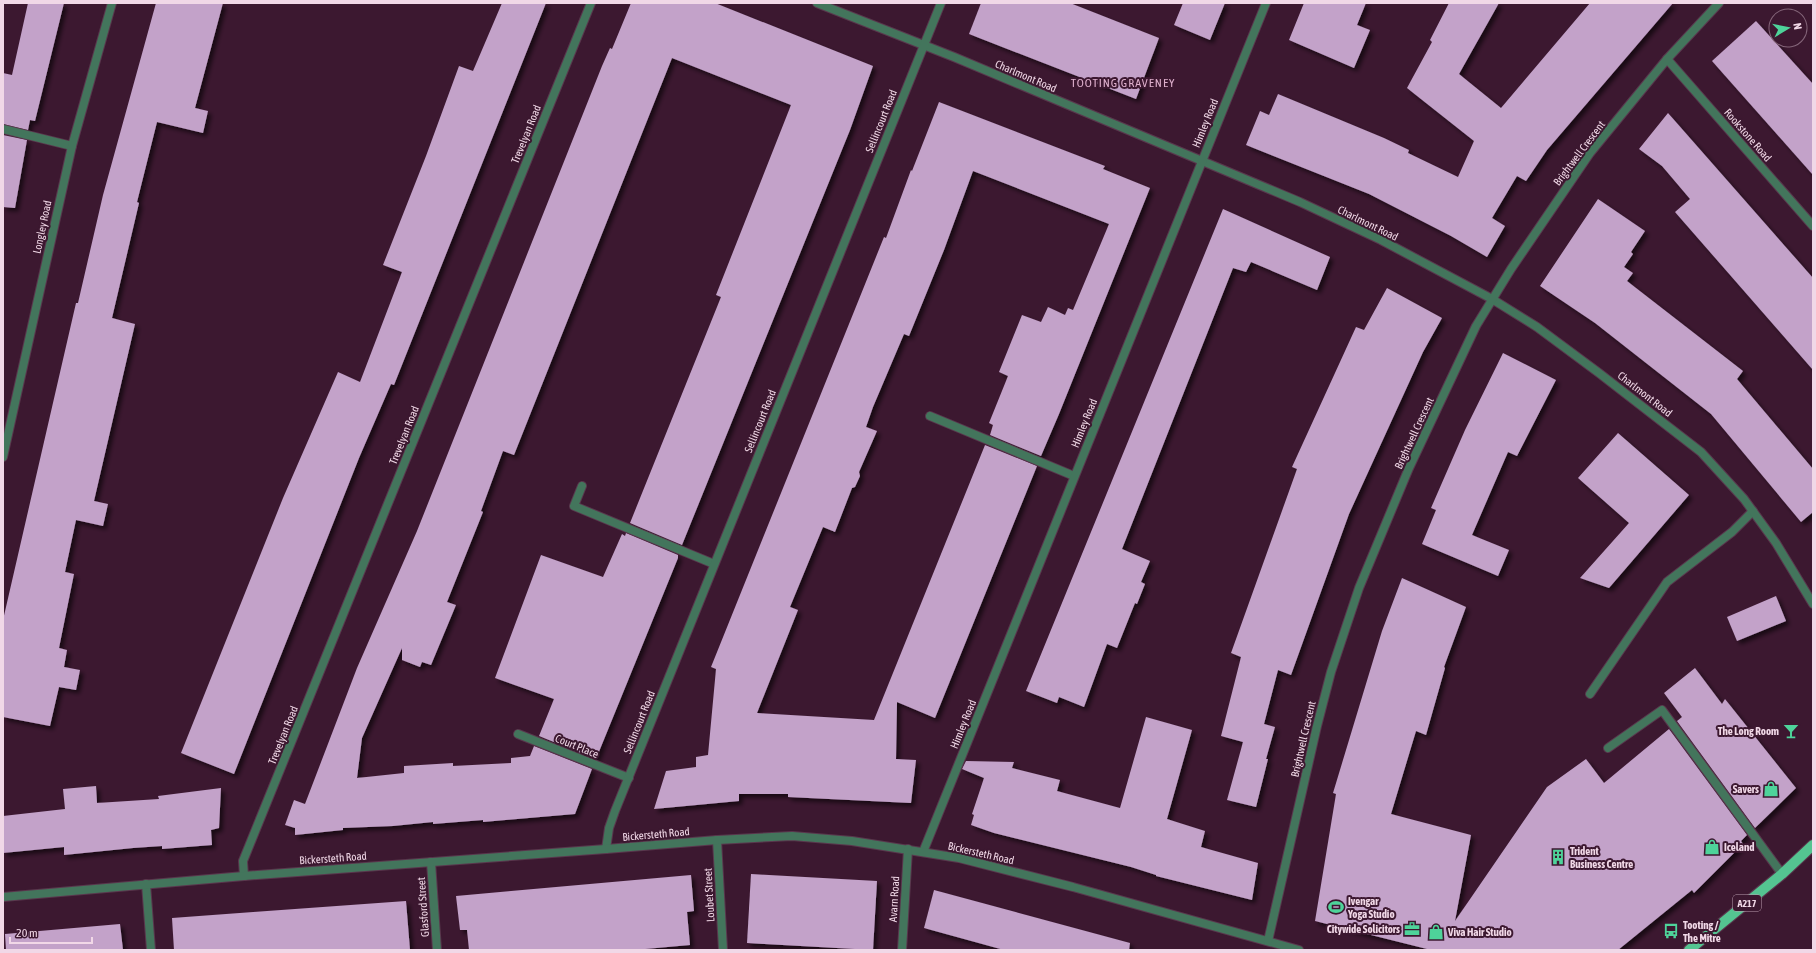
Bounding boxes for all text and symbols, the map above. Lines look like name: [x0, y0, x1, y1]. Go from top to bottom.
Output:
north arrow: [1768, 8, 1808, 48]
text: N: [1791, 22, 1804, 31]
street label: Charlmont Road: [993, 58, 1059, 94]
district label: TOOTING GRAVENEY: [1071, 76, 1175, 90]
street label: Sellincourt Road: [863, 88, 899, 154]
street label: Himley Road: [1190, 97, 1220, 149]
street label: Trevelyan Road: [509, 103, 543, 165]
street label: Rookstone Road: [1722, 106, 1774, 164]
street label: Brightwell Crescent: [1551, 118, 1607, 188]
street label: Longley Road: [30, 199, 54, 255]
street label: Charlmont Road: [1336, 203, 1400, 243]
street label: Charlmont Road: [1615, 369, 1675, 419]
street label: Sellincourt Road: [742, 388, 778, 454]
street label: Brightwell Crescent: [1392, 395, 1436, 471]
street label: Himley Road: [1069, 397, 1099, 449]
street label: Trevelyan Road: [387, 404, 421, 466]
street label: Sellincourt Road: [621, 689, 657, 755]
street label: Himley Road: [948, 698, 978, 750]
street label: Brightwell Crescent: [1288, 700, 1318, 778]
street label: Trevelyan Road: [266, 704, 300, 766]
bar icon: The Long Room: [1782, 722, 1800, 740]
place label: The Long Room: [1718, 725, 1779, 737]
street label: Court Place: [554, 732, 600, 760]
shop icon: Savers: [1762, 780, 1780, 798]
place label: Savers: [1733, 783, 1759, 795]
street label: Bickersteth Road: [622, 825, 690, 843]
shop icon: Iceland: [1703, 838, 1721, 856]
street label: Bickersteth Road: [947, 840, 1015, 866]
place label: Iceland: [1724, 841, 1754, 853]
place label: Trident Business Centre: [1570, 845, 1633, 870]
building icon: Trident Business Centre: [1549, 848, 1567, 866]
street label: Bickersteth Road: [299, 850, 367, 866]
street label: Loubet Street: [702, 868, 716, 922]
street label: Avarn Road: [887, 876, 901, 922]
street label: Glasford Street: [415, 877, 431, 937]
place label: Ivengar Yoga Studio: [1347, 895, 1395, 920]
road number: A217: [1733, 895, 1761, 911]
sports icon: Ivengar Yoga Studio: [1327, 898, 1345, 916]
scale bar: [10, 919, 92, 945]
place label: Tooting / The Mitre: [1683, 919, 1721, 944]
office icon: Citywide Solicitors: [1403, 920, 1421, 938]
bus stop icon: Tooting / The Mitre: [1662, 922, 1680, 940]
place label: Citywide Solicitors: [1327, 923, 1400, 935]
shop icon: Viva Hair Studio: [1427, 923, 1445, 941]
text: 20 m: [16, 926, 38, 940]
place label: Viva Hair Studio: [1447, 926, 1512, 938]

